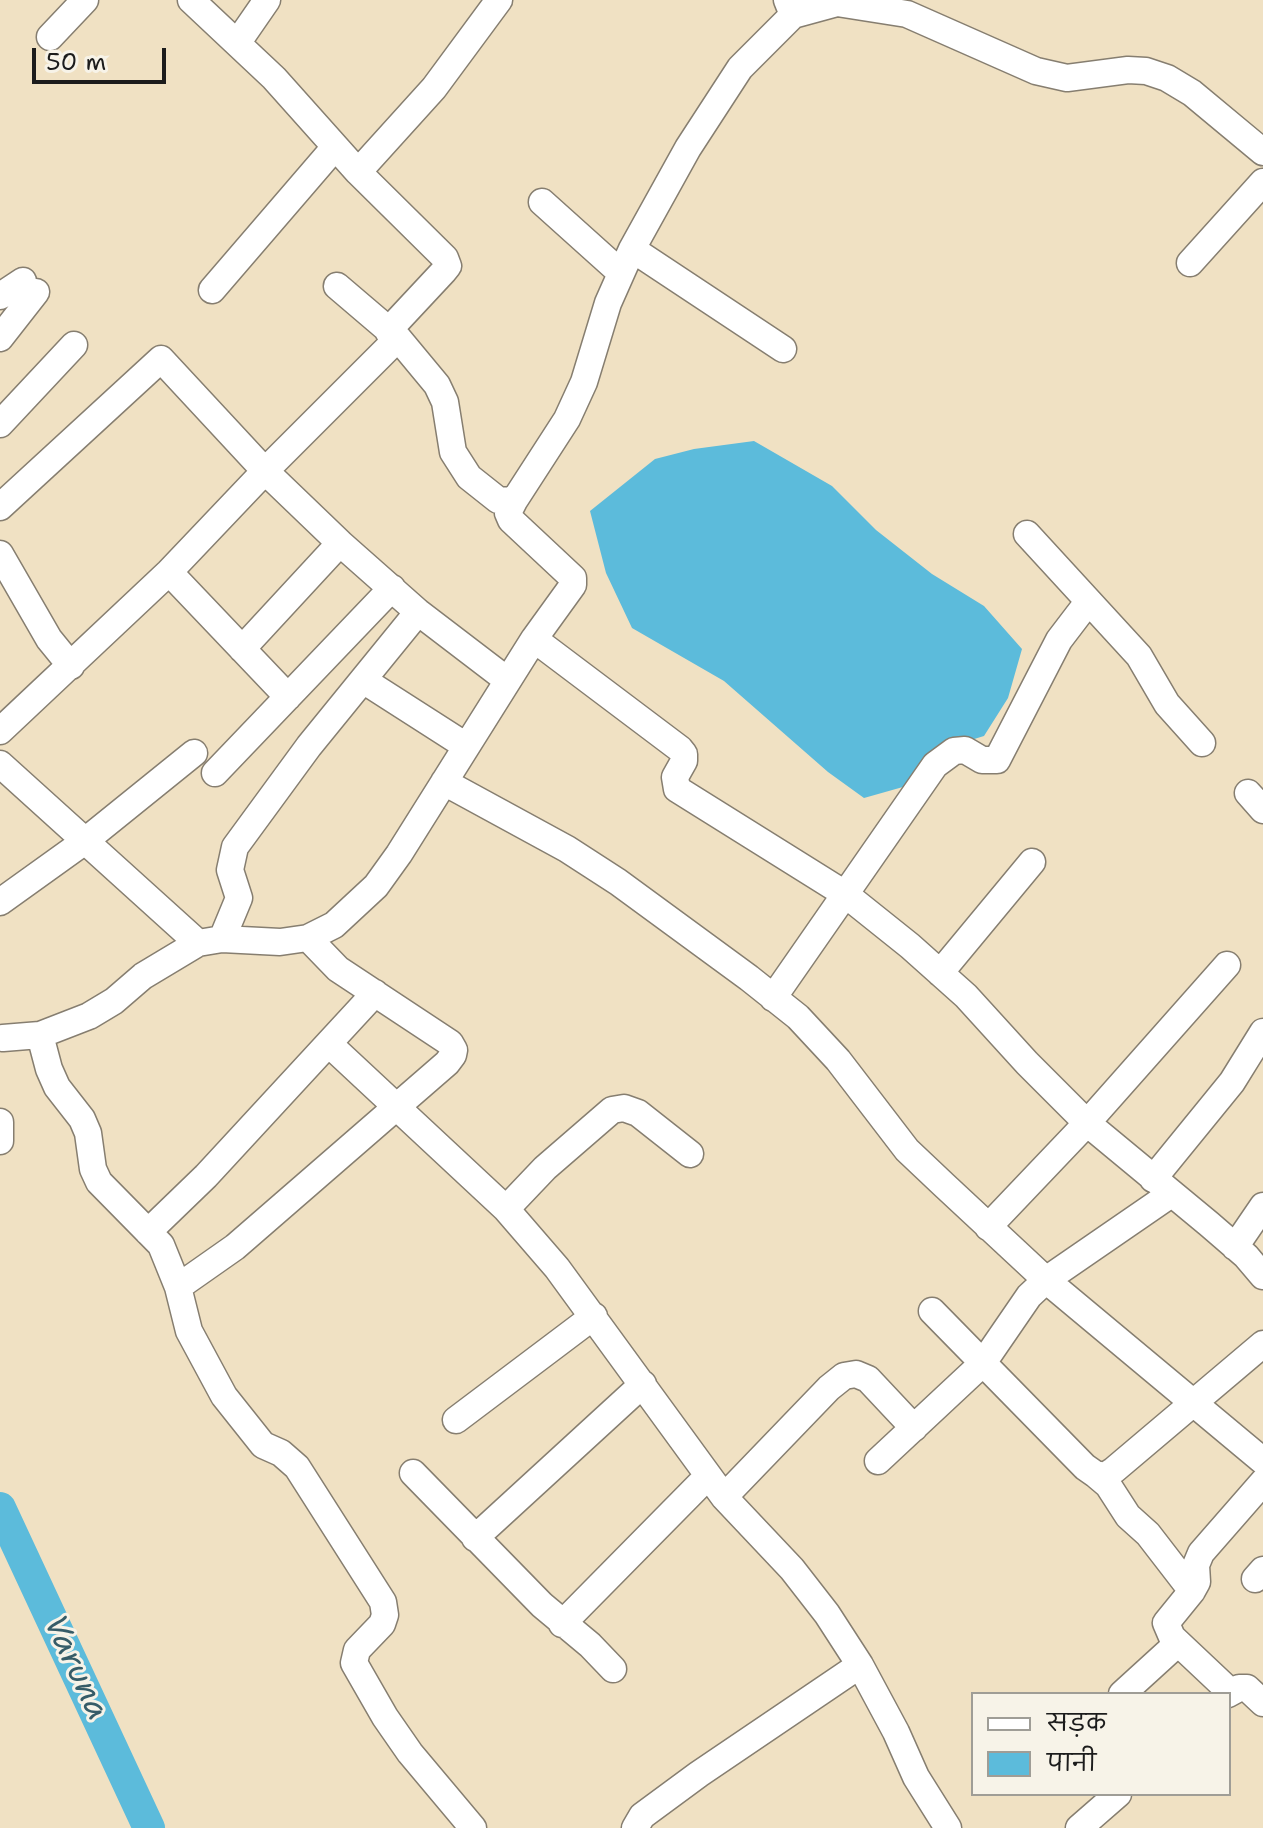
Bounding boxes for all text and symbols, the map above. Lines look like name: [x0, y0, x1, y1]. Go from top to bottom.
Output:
scale bar: [36, 32, 170, 82]
text: 50 m: [46, 46, 106, 78]
water label: Varuna: [34, 1610, 116, 1726]
legend: [971, 1692, 1231, 1796]
text: सड़क: [1047, 1707, 1106, 1739]
text: पानी: [1047, 1747, 1096, 1779]

